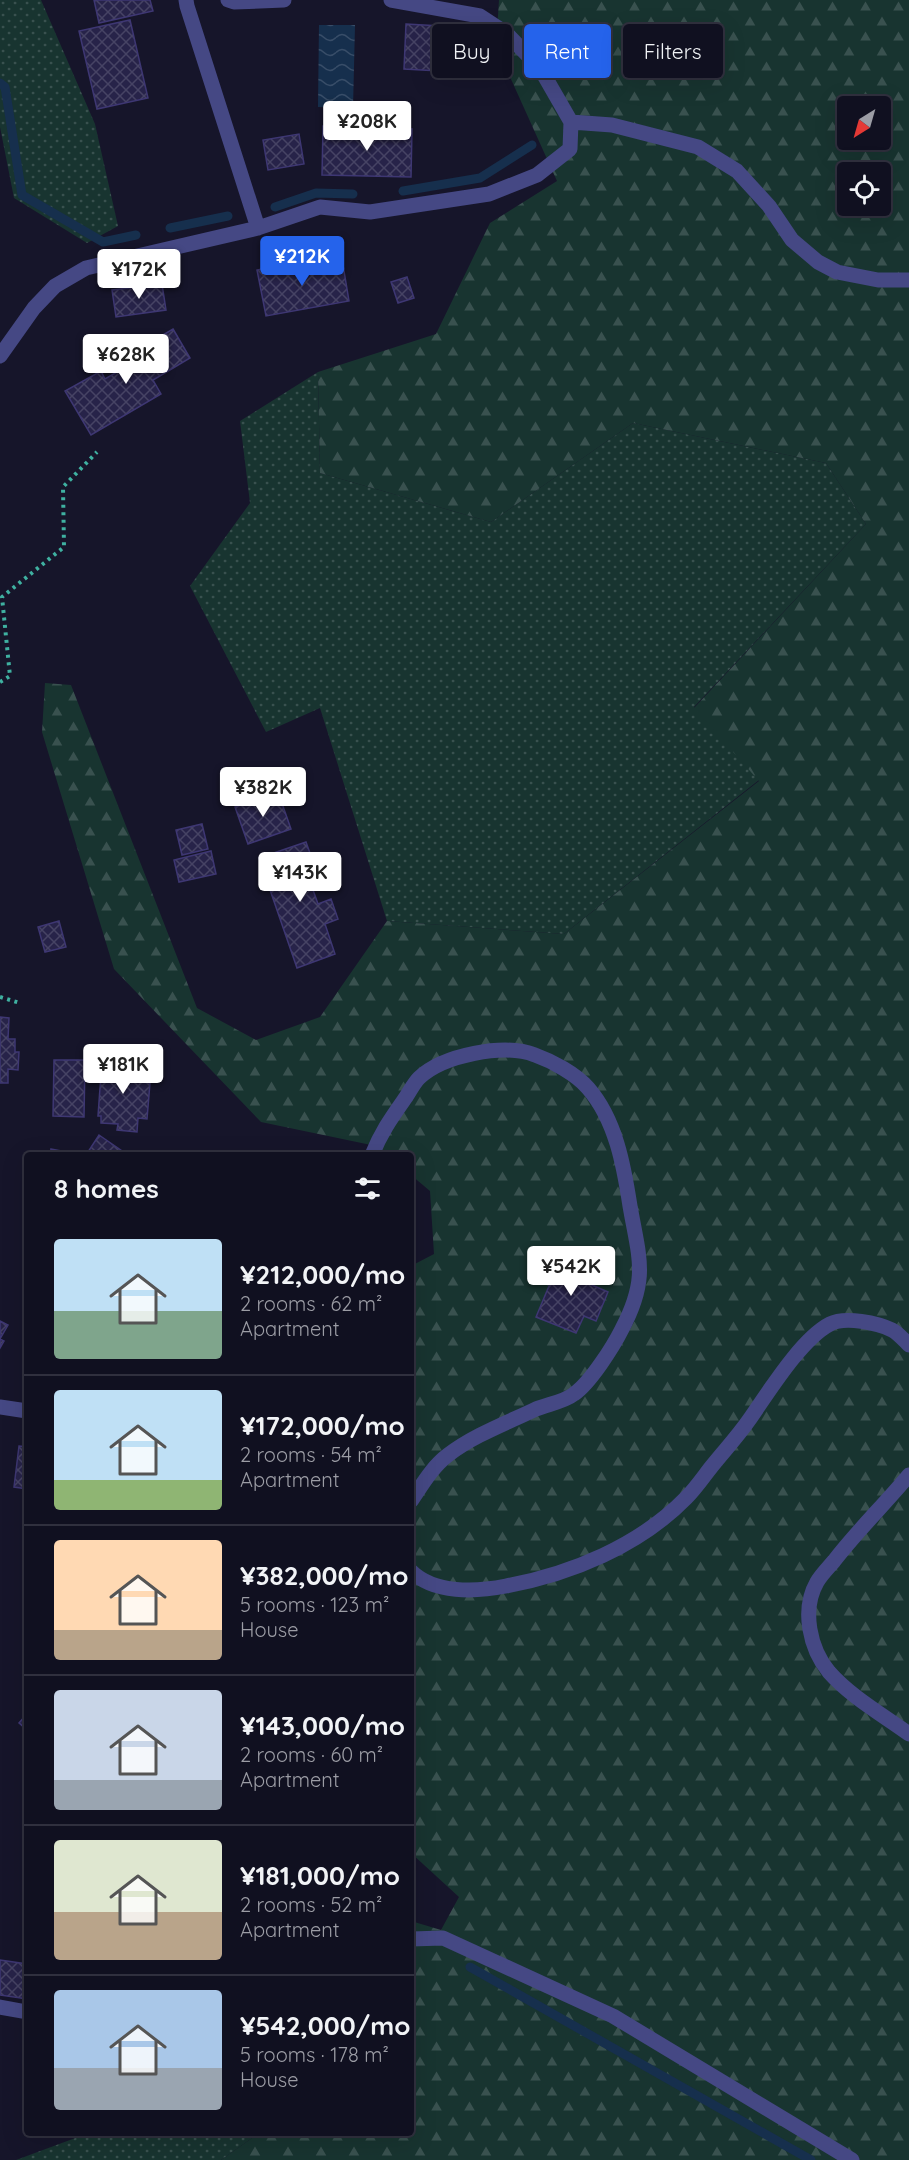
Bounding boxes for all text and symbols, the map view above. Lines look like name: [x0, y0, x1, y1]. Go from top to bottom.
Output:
chip: Buy: [432, 24, 512, 78]
chip: Rent: [524, 24, 611, 78]
chip: Filters: [623, 24, 723, 78]
north arrow: [837, 96, 891, 150]
map controls: [837, 96, 891, 216]
pin: ¥208K: [325, 101, 409, 152]
text: ¥208K: [337, 108, 397, 133]
button: locate: [837, 162, 891, 216]
pin: ¥212K: [260, 236, 344, 287]
text: ¥212K: [274, 243, 330, 268]
pin: ¥172K: [97, 249, 181, 300]
text: ¥172K: [111, 256, 167, 281]
pin: ¥628K: [84, 334, 168, 385]
text: ¥628K: [97, 341, 155, 366]
pin: ¥382K: [221, 767, 305, 818]
text: ¥382K: [234, 774, 292, 799]
pin: ¥143K: [258, 852, 342, 903]
text: ¥143K: [272, 859, 328, 884]
pin: ¥181K: [81, 1044, 165, 1095]
text: ¥181K: [97, 1051, 149, 1076]
text: 8 homes: [54, 1172, 159, 1205]
icon: filters: [351, 1172, 384, 1205]
pin: ¥542K: [529, 1246, 613, 1297]
text: ¥542K: [541, 1253, 601, 1278]
text: ¥212,000/mo: [240, 1258, 405, 1291]
icon: home: [102, 1263, 174, 1335]
text: 2 rooms · 62 m²: [240, 1291, 382, 1316]
text: Apartment: [240, 1316, 340, 1341]
text: ¥172,000/mo: [240, 1409, 405, 1442]
icon: home: [102, 1414, 174, 1486]
text: 2 rooms · 54 m²: [240, 1442, 382, 1467]
text: Apartment: [240, 1467, 340, 1492]
text: ¥382,000/mo: [240, 1559, 409, 1592]
icon: home: [102, 1564, 174, 1636]
text: 5 rooms · 123 m²: [240, 1592, 389, 1617]
text: House: [240, 1617, 299, 1642]
text: ¥143,000/mo: [240, 1709, 405, 1742]
icon: home: [102, 1714, 174, 1786]
text: 2 rooms · 60 m²: [240, 1742, 383, 1767]
text: Apartment: [240, 1767, 340, 1792]
text: ¥181,000/mo: [240, 1859, 400, 1892]
icon: home: [102, 1864, 174, 1936]
text: 2 rooms · 52 m²: [240, 1892, 382, 1917]
text: Apartment: [240, 1917, 340, 1942]
text: ¥542,000/mo: [240, 2009, 411, 2042]
icon: home: [102, 2014, 174, 2086]
text: 5 rooms · 178 m²: [240, 2042, 389, 2067]
text: House: [240, 2067, 299, 2092]

